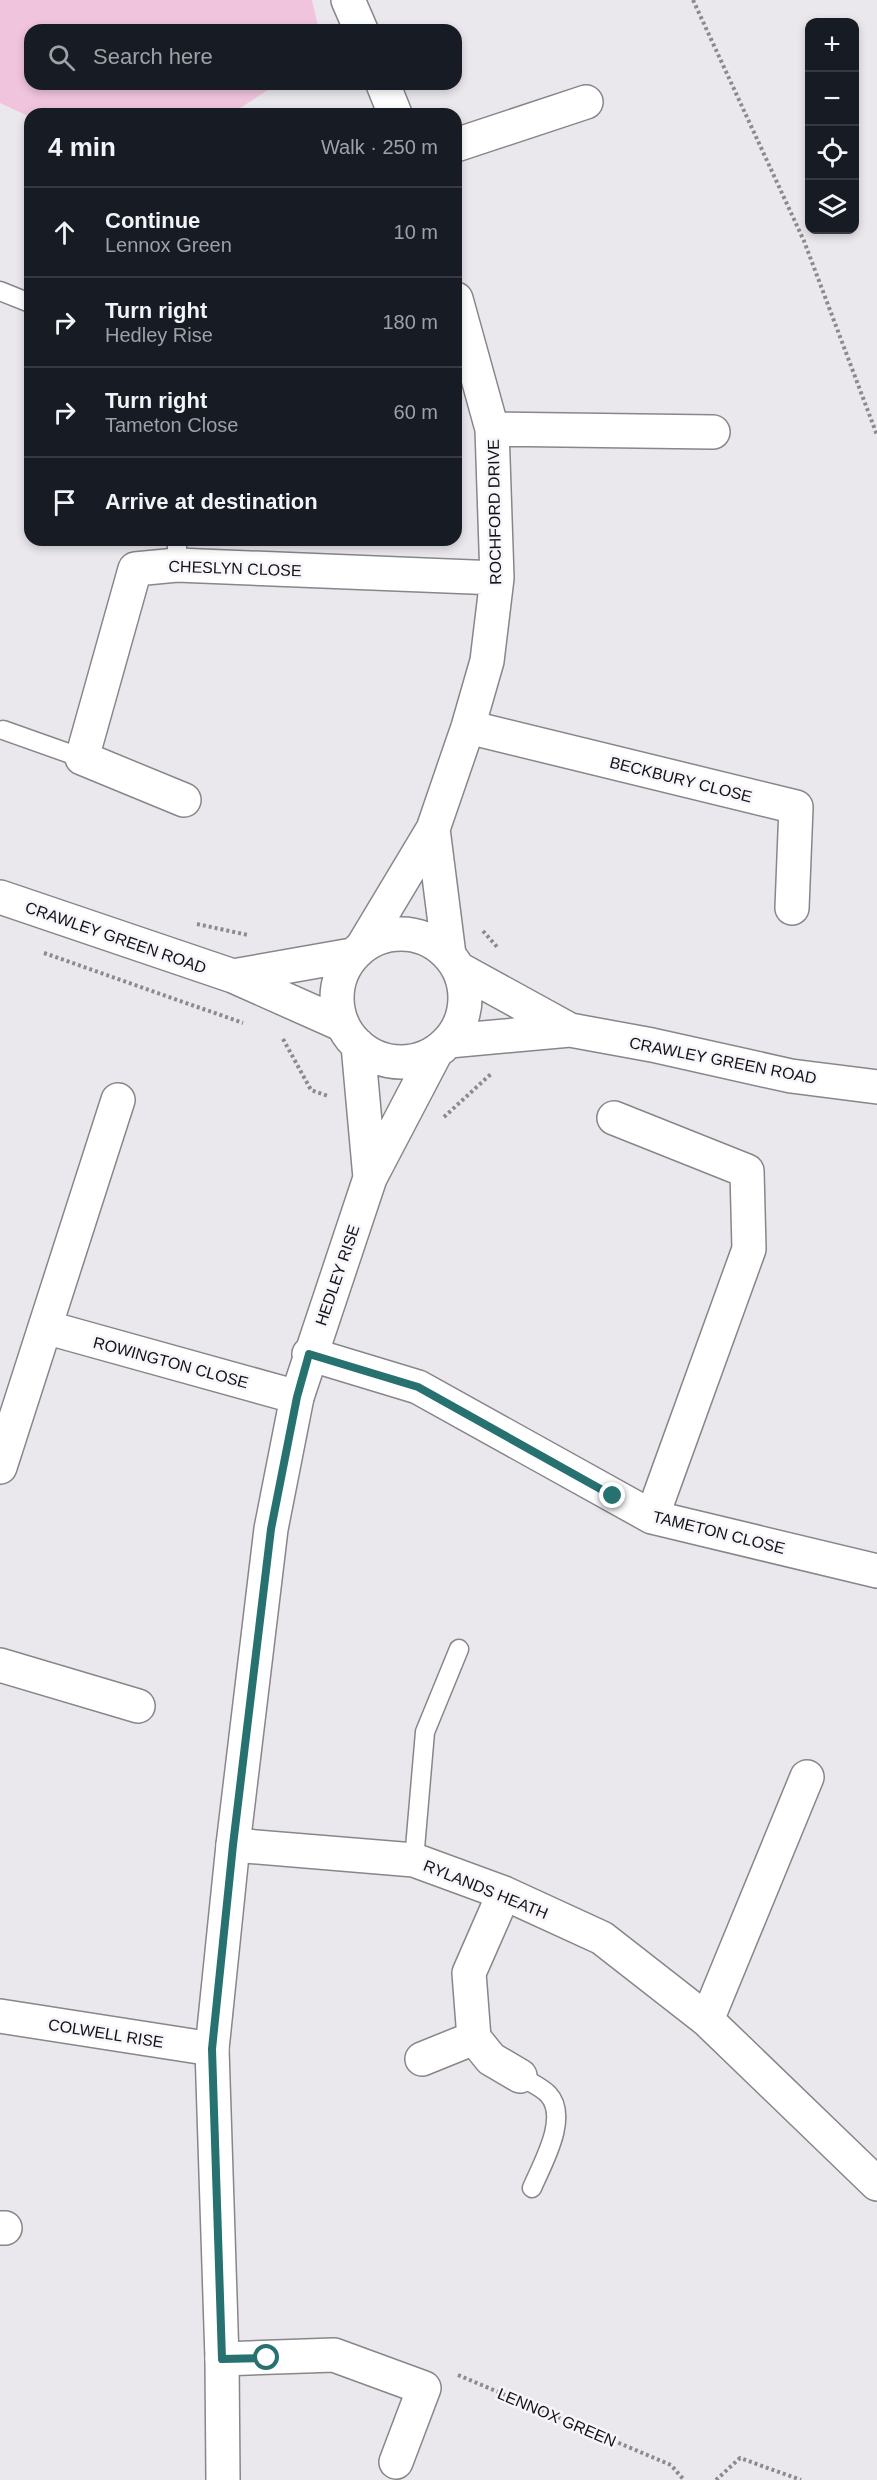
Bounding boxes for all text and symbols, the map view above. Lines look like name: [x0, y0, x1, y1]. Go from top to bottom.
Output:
map controls: [805, 18, 859, 234]
button: +: [805, 18, 859, 72]
search box: [24, 24, 462, 90]
icon: search: [45, 41, 78, 74]
text: Search here: [93, 44, 213, 69]
button: −: [805, 72, 859, 126]
button: locate: [805, 126, 859, 180]
text: 4 min: [48, 132, 116, 162]
text: Walk · 250 m: [321, 136, 438, 158]
button: layers: [805, 180, 859, 234]
text: Continue: [105, 208, 200, 233]
icon: ahead: [48, 216, 81, 249]
text: 10 m: [394, 221, 438, 243]
text: Lennox Green: [105, 234, 232, 256]
text: Turn right: [105, 298, 207, 323]
icon: right: [48, 306, 81, 339]
text: 180 m: [382, 311, 438, 333]
text: Hedley Rise: [105, 324, 213, 346]
text: Turn right: [105, 388, 207, 413]
icon: right: [48, 396, 81, 429]
text: 60 m: [394, 401, 438, 423]
text: Tameton Close: [105, 414, 238, 436]
street label: ROCHFORD DRIVE: [485, 439, 504, 585]
icon: arrive: [48, 486, 81, 519]
text: Arrive at destination: [105, 489, 318, 514]
street label: CHESLYN CLOSE: [168, 558, 302, 579]
street label: BECKBURY CLOSE: [608, 754, 754, 805]
street label: CRAWLEY GREEN ROAD: [23, 898, 209, 976]
street label: CRAWLEY GREEN ROAD: [628, 1034, 818, 1087]
street label: HEDLEY RISE: [312, 1223, 363, 1328]
street label: ROWINGTON CLOSE: [92, 1334, 250, 1391]
route end: [599, 1482, 625, 1508]
street label: TAMETON CLOSE: [651, 1508, 787, 1557]
street label: RYLANDS HEATH: [421, 1857, 551, 1922]
street label: COLWELL RISE: [47, 2016, 165, 2051]
route start: [253, 2344, 279, 2370]
street label: LENNOX GREEN: [495, 2385, 619, 2450]

